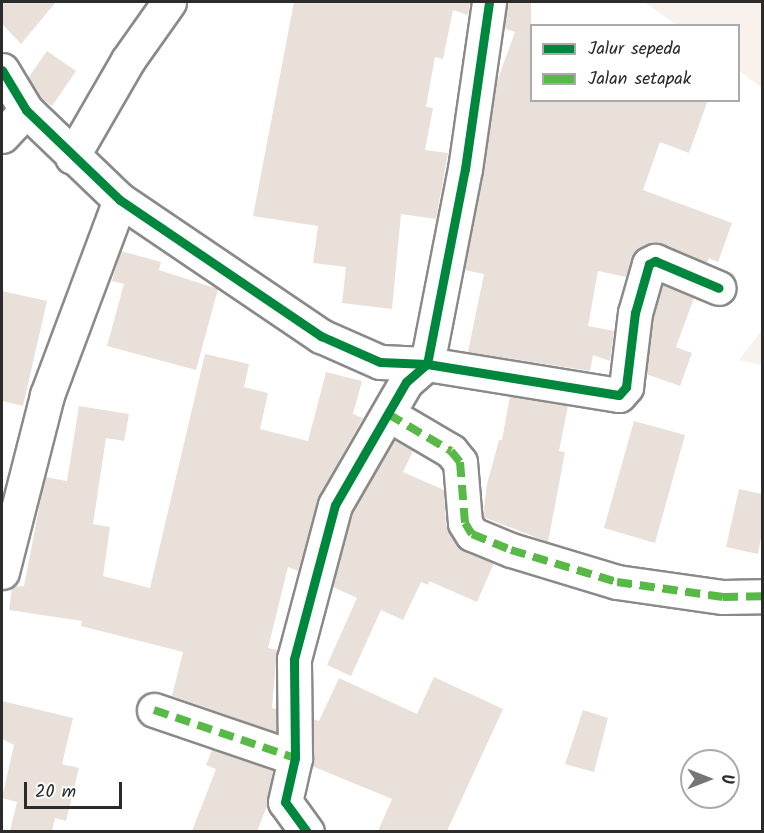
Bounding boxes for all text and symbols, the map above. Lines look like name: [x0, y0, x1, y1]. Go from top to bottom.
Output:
legend: [530, 24, 740, 102]
text: Jalur sepeda: [588, 35, 681, 64]
text: Jalan setapak: [588, 65, 691, 94]
north arrow: [680, 749, 740, 809]
scale bar: [27, 770, 124, 808]
text: U: [714, 774, 739, 784]
text: 20 m: [35, 778, 76, 807]

